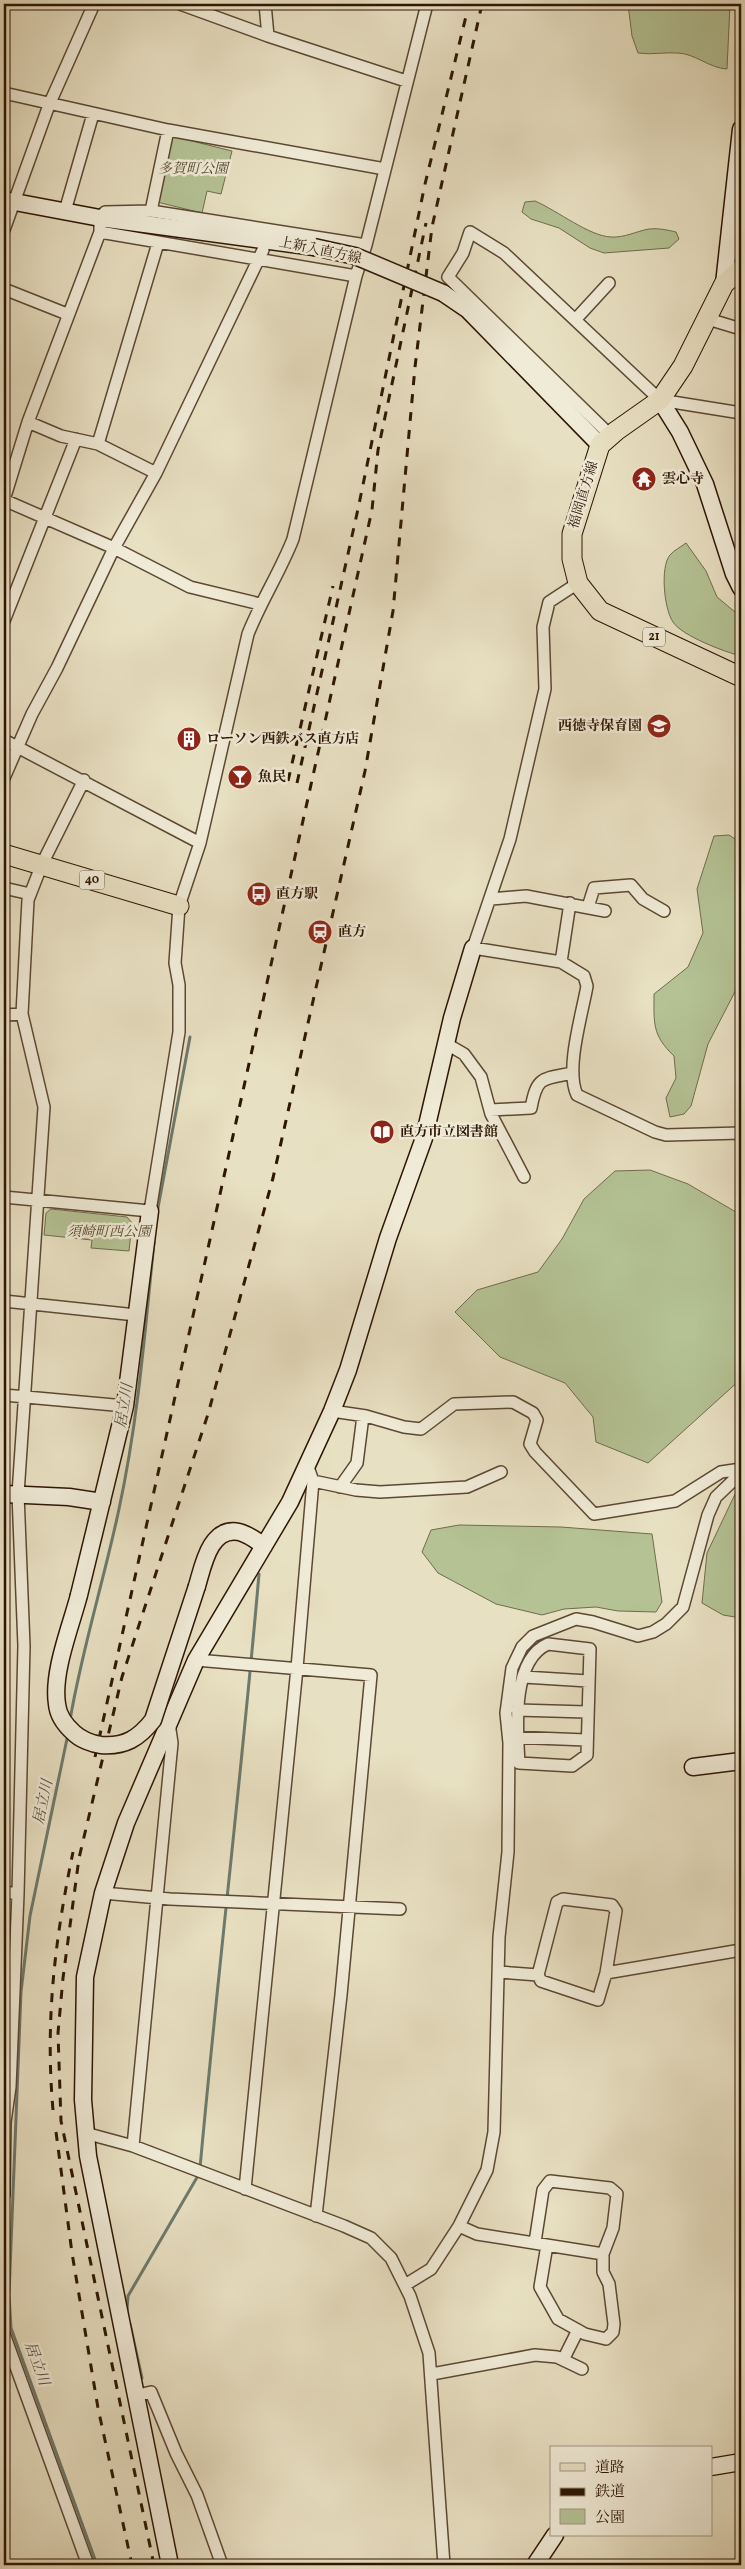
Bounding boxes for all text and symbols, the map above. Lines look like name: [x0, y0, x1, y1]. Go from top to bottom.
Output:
park label: 多賀町公園: [158, 160, 230, 179]
street label: 上新入直方線: [277, 233, 363, 269]
street label: 福岡直方線: [565, 459, 603, 531]
temple icon: 雲心寺: [631, 466, 657, 492]
place label: 雲心寺: [662, 470, 704, 489]
road number: 21: [643, 628, 665, 646]
school or university icon: 西徳寺保育園: [646, 713, 672, 739]
place label: 西徳寺保育園: [558, 717, 642, 736]
building icon: ローソン西鉄バス直方店: [176, 726, 202, 752]
place label: ローソン西鉄バス直方店: [206, 730, 359, 749]
bar icon: 魚民: [227, 764, 253, 790]
place label: 魚民: [258, 768, 286, 787]
road number: 40: [80, 870, 104, 890]
bus stop icon: 直方駅: [246, 881, 272, 907]
place label: 直方駅: [276, 885, 318, 904]
station icon: 直方: [307, 919, 333, 945]
place label: 直方: [338, 923, 366, 942]
library icon: 直方市立図書館: [369, 1119, 395, 1145]
place label: 直方市立図書館: [400, 1123, 498, 1142]
park label: 須崎町西公園: [67, 1223, 153, 1242]
water label: 居立川: [111, 1380, 139, 1430]
water label: 居立川: [29, 1776, 59, 1826]
water label: 居立川: [18, 2339, 54, 2391]
legend: [550, 2446, 712, 2536]
text: 道路: [595, 2458, 625, 2479]
text: 鉄道: [595, 2482, 625, 2503]
text: 公園: [595, 2508, 625, 2529]

